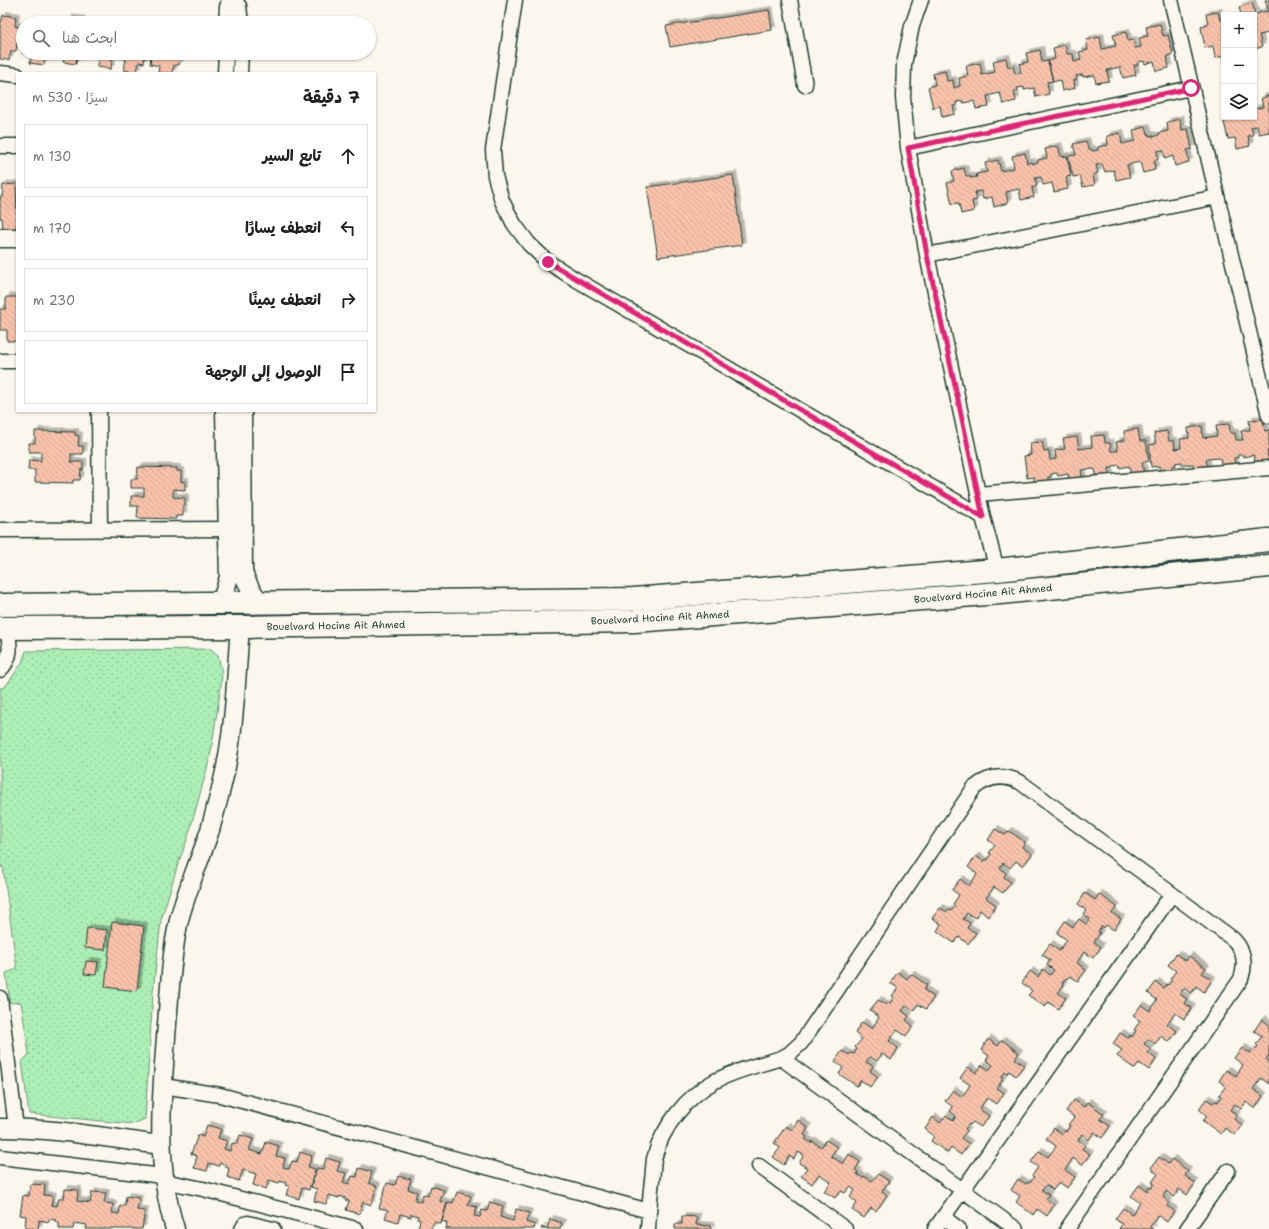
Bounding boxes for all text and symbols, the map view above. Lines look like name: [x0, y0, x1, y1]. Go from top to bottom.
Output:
map controls: [1221, 12, 1257, 120]
button: +: [1221, 12, 1257, 48]
search box: [16, 16, 376, 60]
icon: search: [30, 27, 52, 49]
text: ابحث هنا: [62, 28, 117, 48]
button: −: [1221, 48, 1257, 84]
route start: [1182, 79, 1200, 97]
button: layers: [1221, 84, 1257, 120]
text: 7 دقيقة: [303, 86, 360, 108]
text: سيرًا · 530 m: [32, 89, 108, 106]
icon: ahead: [337, 145, 359, 167]
text: تابع السير: [262, 146, 321, 166]
text: 130 m: [33, 148, 71, 165]
icon: left: [337, 217, 359, 239]
text: انعطف يسارًا: [245, 218, 321, 238]
text: 170 m: [33, 220, 71, 237]
route end: [539, 253, 557, 271]
icon: right: [337, 289, 359, 311]
text: انعطف يمينًا: [249, 290, 321, 310]
text: 230 m: [33, 292, 75, 309]
icon: arrive: [337, 361, 359, 383]
text: الوصول إلى الوجهة: [205, 362, 321, 382]
street label: Bouelvard Hocine Ait Ahmed: [913, 581, 1053, 606]
street label: Bouelvard Hocine Ait Ahmed: [590, 607, 730, 628]
street label: Bouelvard Hocine Ait Ahmed: [267, 618, 406, 633]

